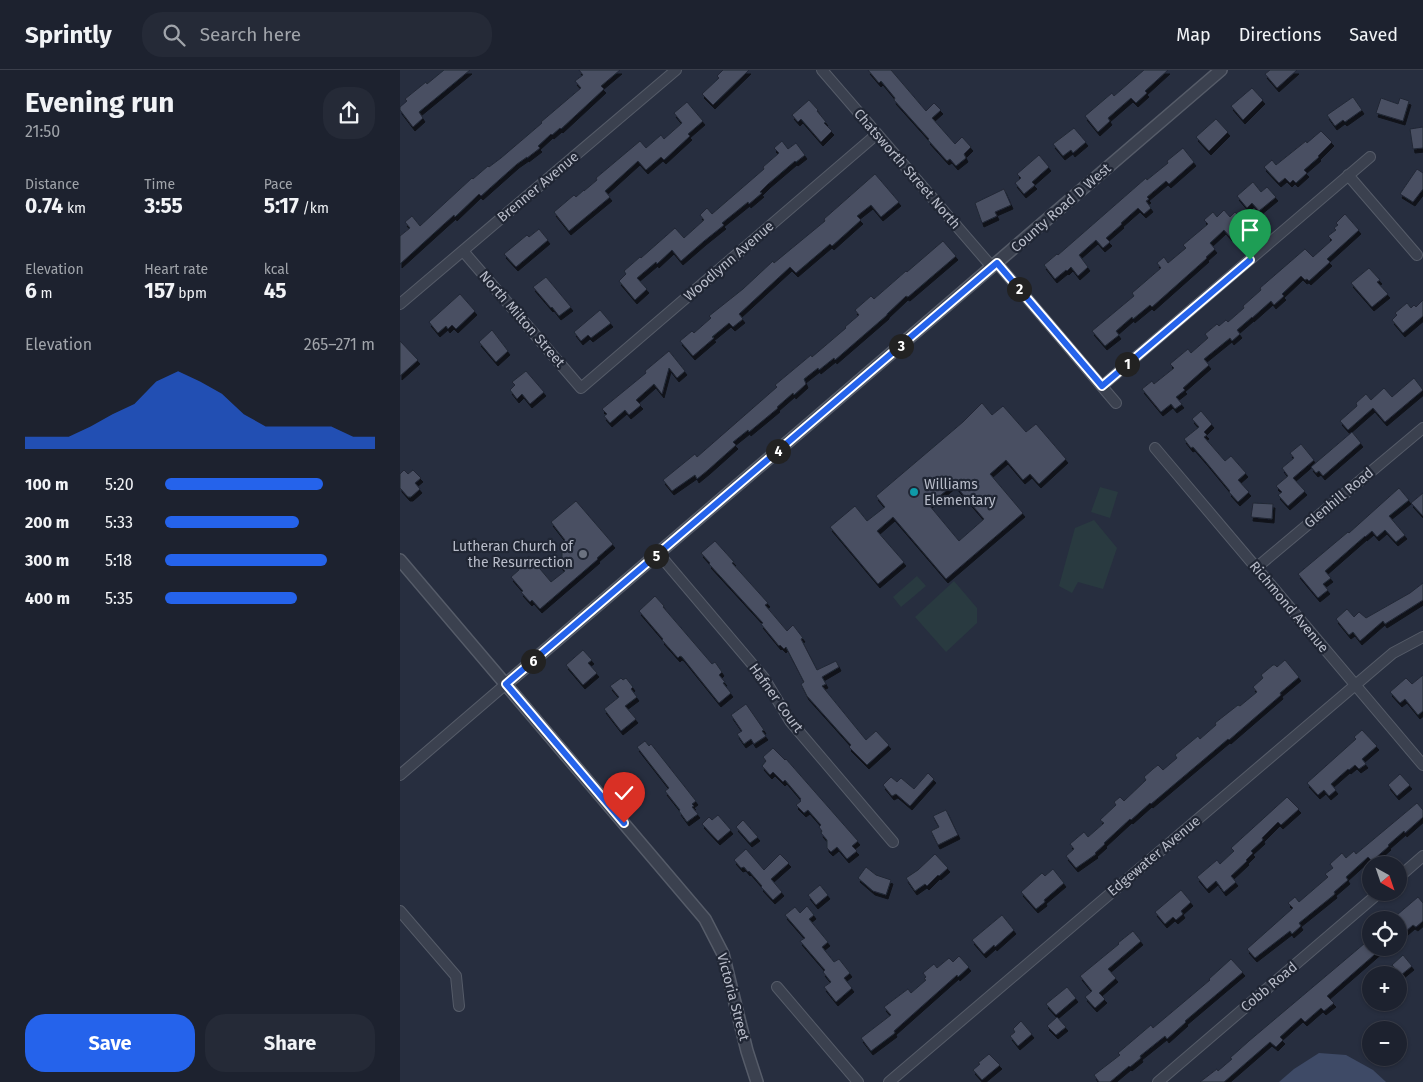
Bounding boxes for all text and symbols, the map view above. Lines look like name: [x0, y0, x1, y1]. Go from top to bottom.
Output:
search box: [142, 12, 492, 57]
text: Sprintly: [25, 21, 112, 49]
icon: search: [160, 21, 188, 49]
text: Search here: [200, 23, 301, 46]
text: Map: [1176, 24, 1211, 46]
text: Directions: [1239, 24, 1321, 46]
text: Saved: [1349, 24, 1398, 46]
text: Evening run: [25, 86, 174, 119]
button: share: [323, 87, 375, 139]
street label: Chatsworth Street North: [850, 105, 964, 233]
text: 21:50: [25, 122, 60, 141]
street label: Brenner Avenue: [494, 148, 582, 226]
street label: County Road D West: [1007, 159, 1115, 256]
text: Distance: [25, 176, 79, 193]
text: Time: [144, 176, 175, 193]
text: Pace: [264, 176, 293, 193]
text: 0.74: [25, 193, 63, 219]
text: 3:55: [144, 193, 183, 219]
text: 5:17: [264, 193, 299, 219]
text: km: [63, 200, 86, 217]
text: /km: [299, 200, 329, 217]
pin: [1229, 209, 1271, 260]
icon: arrive: [1236, 216, 1264, 244]
street label: Woodlynn Avenue: [681, 217, 777, 305]
text: Elevation: [25, 261, 84, 278]
text: Heart rate: [144, 261, 208, 278]
text: kcal: [264, 261, 289, 278]
street label: North Milton Street: [476, 267, 569, 371]
pin: 2: [1006, 276, 1032, 302]
text: 6: [25, 278, 37, 304]
text: 157: [144, 278, 175, 304]
text: 45: [264, 278, 287, 304]
text: 2: [1016, 281, 1023, 298]
text: m: [37, 285, 53, 302]
text: bpm: [175, 285, 207, 302]
pin: 3: [888, 334, 914, 358]
text: Elevation: [25, 335, 92, 354]
text: 265–271 m: [304, 335, 375, 354]
text: 3: [898, 338, 905, 355]
pin: 1: [1114, 352, 1140, 376]
text: 1: [1124, 356, 1131, 373]
pin: 4: [766, 438, 790, 464]
text: 4: [775, 443, 782, 460]
street label: Glenhill Road: [1301, 464, 1377, 532]
text: 100 m: [25, 475, 68, 494]
text: 5:20: [105, 475, 134, 494]
place label: Williams Elementary: [924, 476, 996, 509]
marker: Williams Elementary: [908, 486, 920, 498]
text: 200 m: [25, 513, 69, 532]
text: 5:33: [105, 513, 133, 532]
place label: Lutheran Church of the Resurrection: [452, 538, 574, 571]
pin: 5: [644, 544, 668, 568]
marker: Lutheran Church of the Resurrection: [577, 548, 589, 560]
text: 5: [653, 548, 660, 565]
text: 300 m: [25, 551, 69, 570]
text: 5:18: [105, 551, 132, 570]
street label: Richmond Avenue: [1246, 558, 1332, 656]
text: 400 m: [25, 589, 70, 608]
text: 5:35: [105, 589, 133, 608]
pin: 6: [520, 648, 546, 674]
text: 6: [530, 653, 537, 670]
street label: Hafner Court: [745, 660, 807, 737]
pin: [603, 772, 645, 823]
icon: check: [610, 779, 638, 807]
street label: Edgewater Avenue: [1104, 812, 1204, 900]
north arrow: [1362, 856, 1408, 901]
map controls: [1362, 856, 1407, 1066]
button: locate: [1362, 911, 1407, 956]
street label: Victoria Street: [713, 951, 753, 1044]
street label: Cobb Road: [1237, 959, 1301, 1015]
button: +: [1362, 966, 1407, 1011]
button: Save: [25, 1014, 195, 1072]
button: Share: [205, 1014, 375, 1072]
button: −: [1362, 1021, 1407, 1066]

